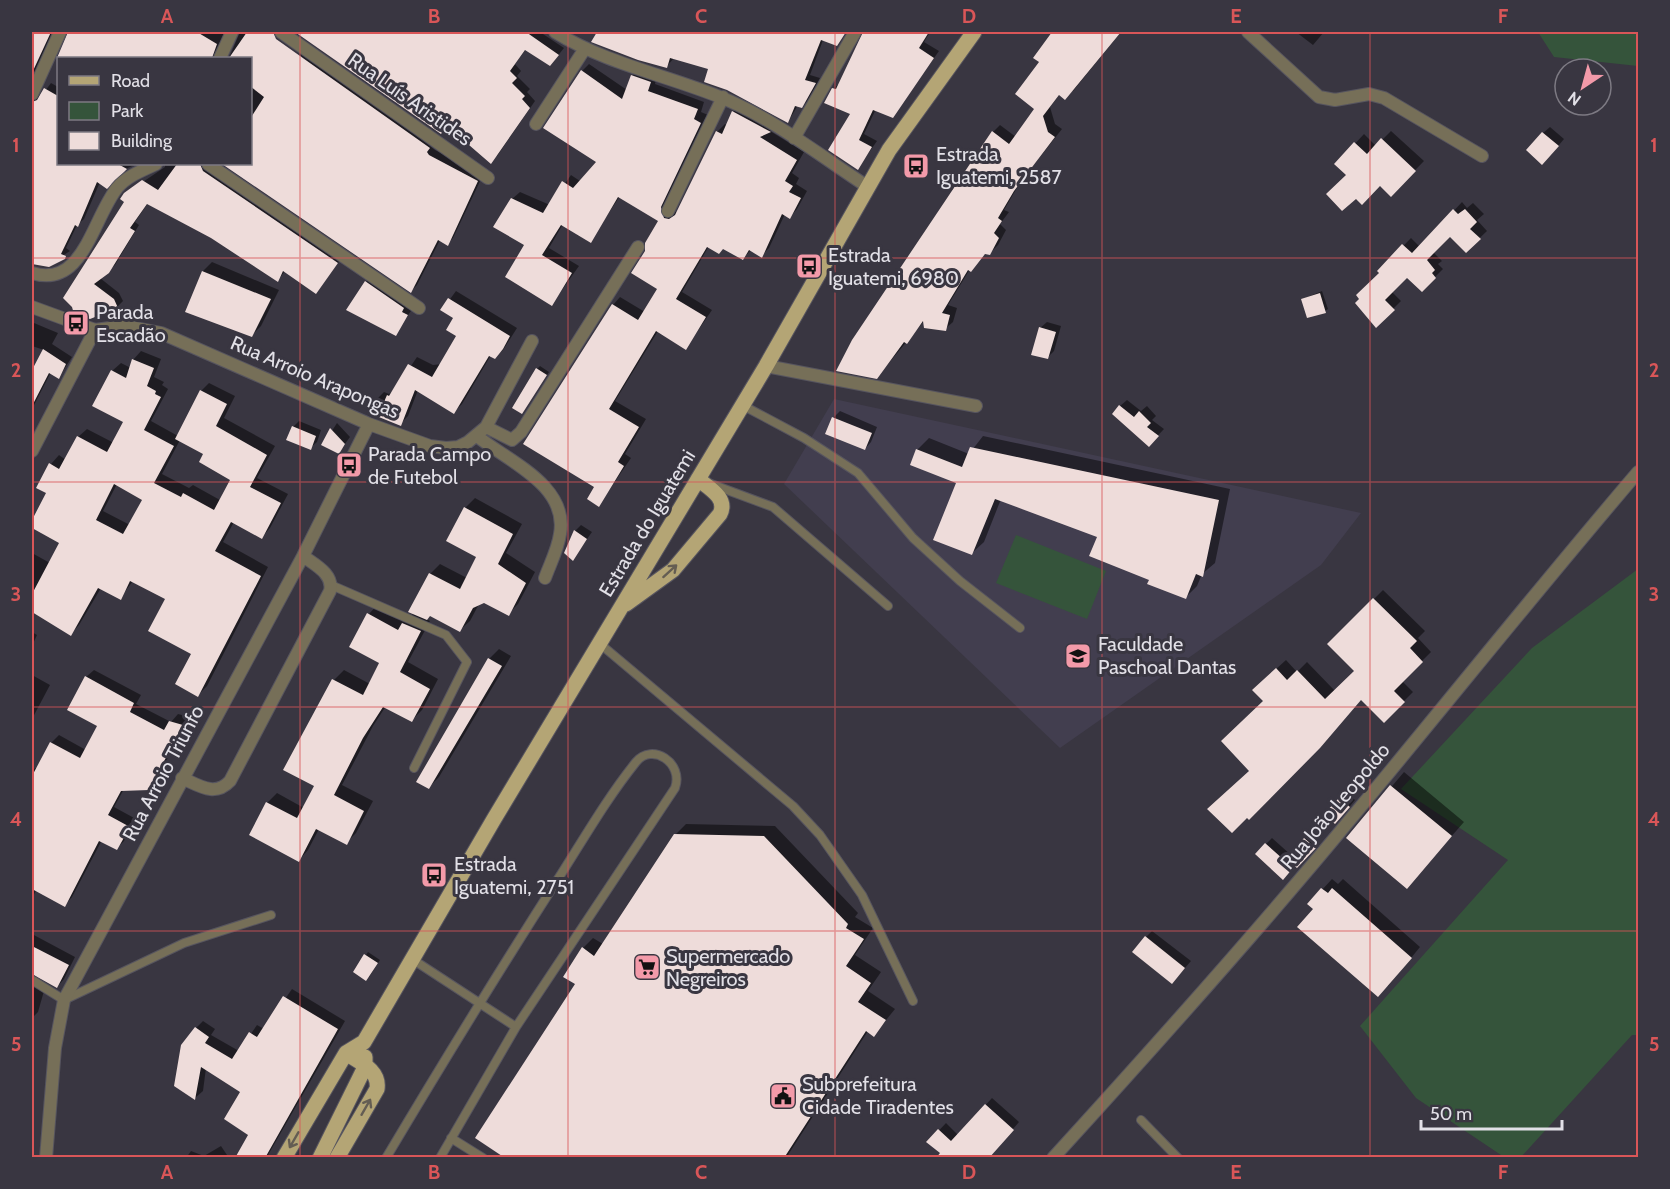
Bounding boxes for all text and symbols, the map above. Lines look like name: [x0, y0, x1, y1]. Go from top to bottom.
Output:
text: A: [161, 4, 174, 28]
text: B: [428, 4, 440, 28]
text: C: [695, 4, 707, 28]
text: D: [962, 4, 976, 28]
text: E: [1230, 4, 1242, 28]
text: F: [1498, 4, 1509, 28]
street label: Rua Luís Aristides: [344, 47, 476, 151]
legend: [57, 57, 252, 165]
north arrow: [1553, 57, 1613, 117]
text: Road: [111, 70, 150, 92]
text: N: [1564, 88, 1585, 110]
text: Park: [111, 100, 144, 122]
text: Building: [111, 130, 173, 152]
text: 1: [12, 133, 20, 157]
text: 1: [1650, 133, 1658, 157]
place label: Estrada Iguatemi, 2587: [936, 142, 1062, 189]
bus stop icon: Estrada Iguatemi, 2587: [901, 151, 931, 181]
place label: Estrada Iguatemi, 6980: [828, 243, 959, 290]
bus stop icon: Estrada Iguatemi, 6980: [794, 251, 824, 281]
place label: Parada Escadão: [96, 300, 166, 347]
bus stop icon: Parada Escadão: [61, 308, 91, 338]
street label: Rua Arroio Arapongas: [227, 331, 403, 423]
text: 2: [11, 358, 21, 382]
text: 2: [1649, 358, 1659, 382]
place label: Parada Campo de Futebol: [368, 442, 491, 489]
street label: Estrada do Iguatemi: [594, 445, 700, 601]
bus stop icon: Parada Campo de Futebol: [334, 450, 364, 480]
one-way arrow: [662, 564, 677, 578]
text: 3: [11, 582, 21, 606]
text: 3: [1649, 582, 1659, 606]
place label: Faculdade Paschoal Dantas: [1098, 632, 1236, 679]
school or university icon: Faculdade Paschoal Dantas: [1063, 641, 1093, 671]
street label: Rua Arroio Triunfo: [117, 701, 209, 845]
street label: Rua João Leopoldo: [1275, 738, 1395, 874]
text: 4: [10, 807, 22, 831]
text: 4: [1648, 807, 1660, 831]
place label: Estrada Iguatemi, 2751: [454, 852, 574, 899]
bus stop icon: Estrada Iguatemi, 2751: [419, 860, 449, 890]
place label: Supermercado Negreiros: [666, 944, 790, 991]
supermarket icon: Supermercado Negreiros: [632, 952, 662, 982]
text: 5: [11, 1032, 21, 1056]
text: 5: [1649, 1032, 1659, 1056]
place label: Subprefeitura Cidade Tiradentes: [802, 1072, 954, 1119]
public building icon: Subprefeitura Cidade Tiradentes: [768, 1081, 798, 1111]
scale bar: [1421, 1093, 1562, 1131]
one-way arrow: [360, 1099, 372, 1116]
text: 50 m: [1430, 1103, 1472, 1125]
one-way arrow: [288, 1131, 300, 1148]
text: A: [161, 1160, 174, 1184]
text: B: [428, 1160, 440, 1184]
text: C: [695, 1160, 707, 1184]
text: D: [962, 1160, 976, 1184]
text: E: [1230, 1160, 1242, 1184]
text: F: [1498, 1160, 1509, 1184]

